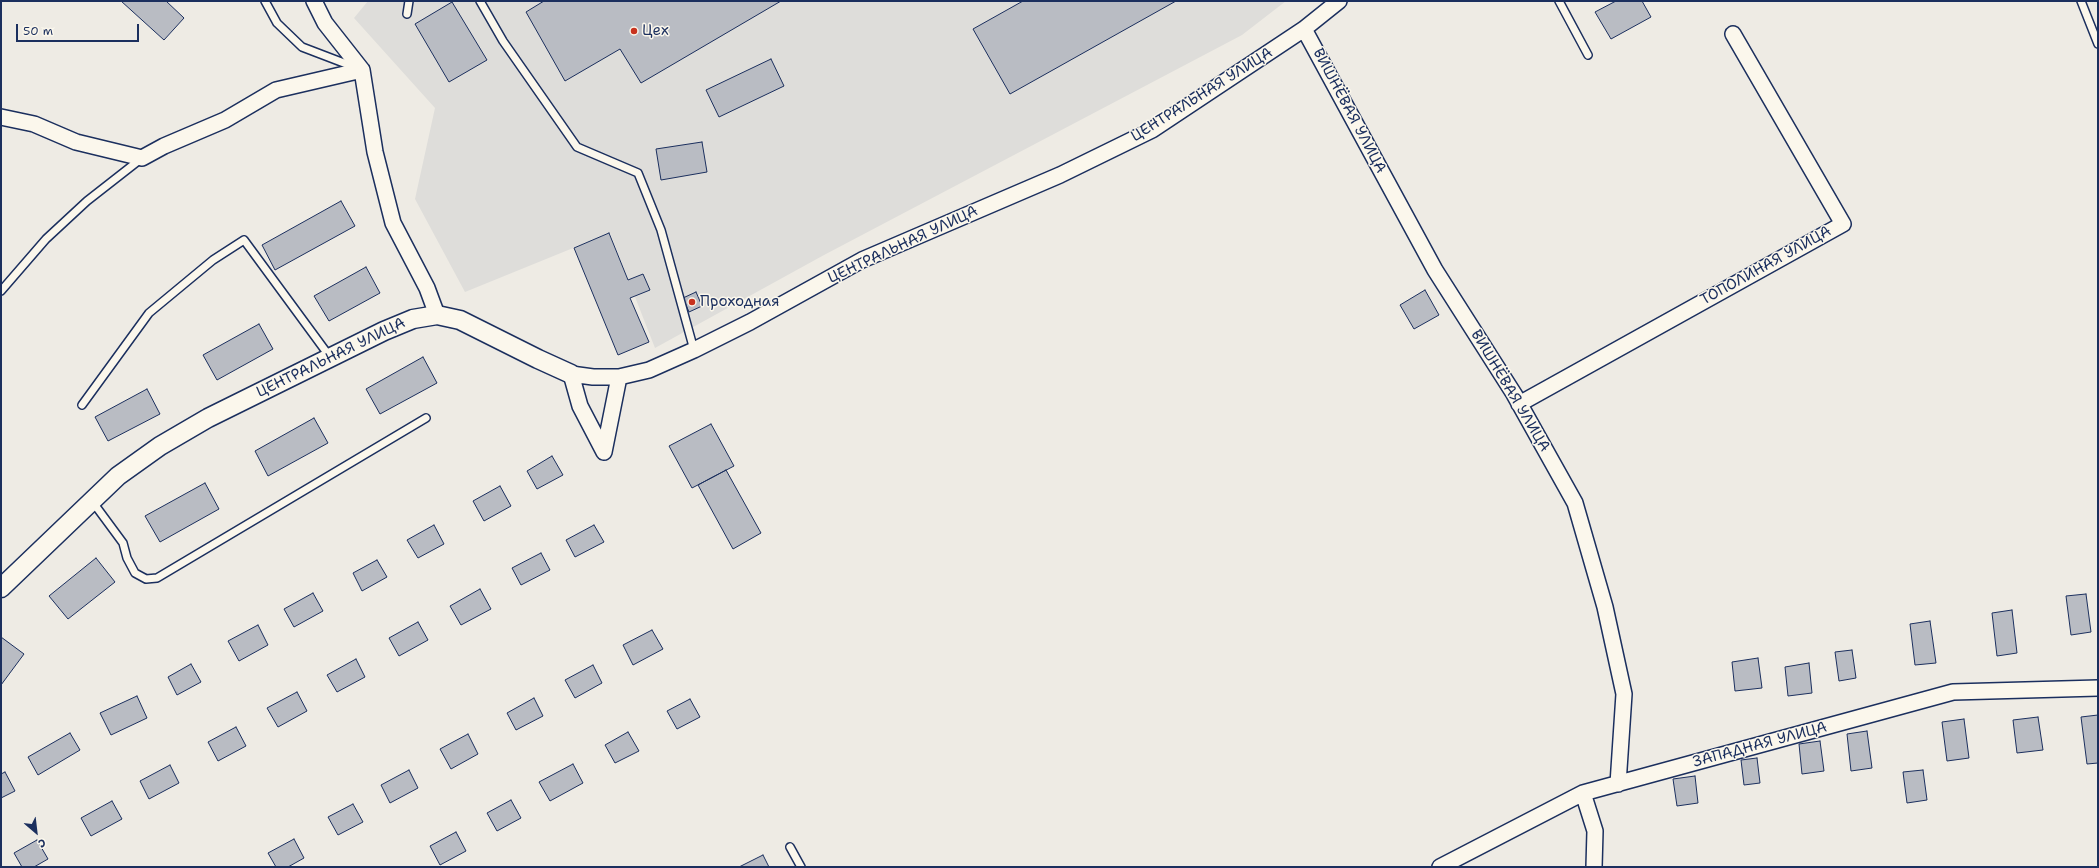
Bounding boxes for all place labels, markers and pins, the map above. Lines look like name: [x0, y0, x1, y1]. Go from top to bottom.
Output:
place label: Цех: [642, 22, 669, 40]
marker: Цех: [629, 26, 639, 36]
place label: Проходная: [700, 293, 779, 311]
marker: Проходная: [687, 297, 697, 307]

